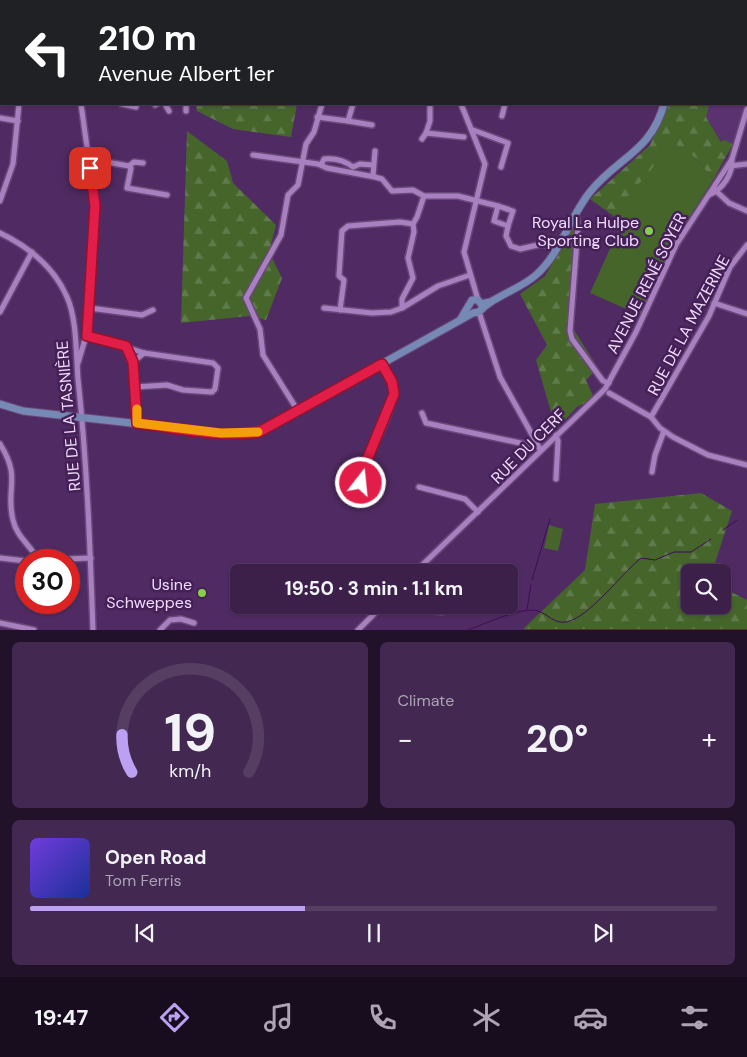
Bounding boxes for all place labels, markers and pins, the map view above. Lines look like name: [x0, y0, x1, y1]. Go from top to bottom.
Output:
pin: [69, 147, 111, 189]
place label: Royal La Hulpe Sporting Club: [532, 212, 639, 251]
marker: Royal La Hulpe Sporting Club: [643, 225, 655, 237]
place label: Usine Schweppes: [106, 574, 192, 613]
marker: Usine Schweppes: [196, 587, 208, 599]

